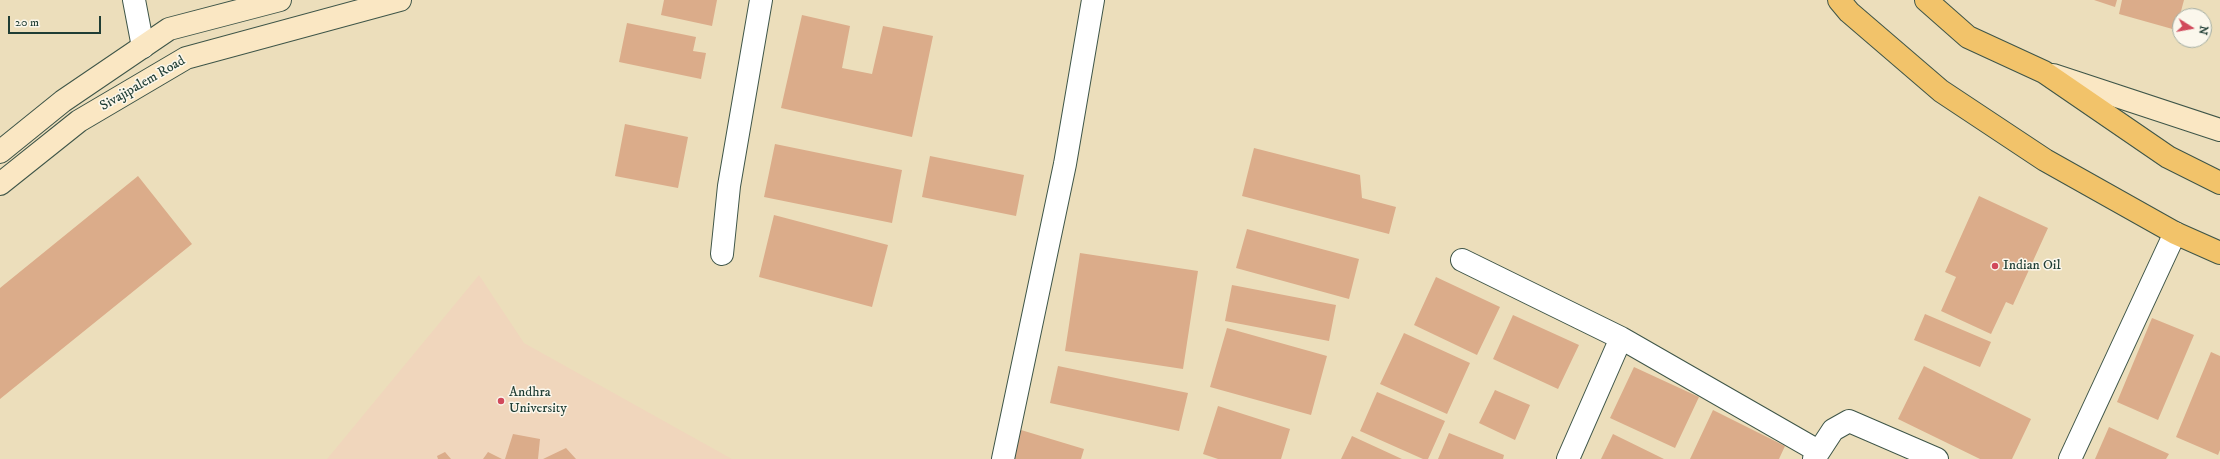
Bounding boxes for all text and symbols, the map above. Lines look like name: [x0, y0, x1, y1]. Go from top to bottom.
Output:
scale bar: [10, 8, 103, 34]
north arrow: [2172, 8, 2212, 48]
text: 20 m: [15, 15, 39, 30]
text: N: [2195, 24, 2211, 36]
street label: Sivajipalem Road: [97, 53, 189, 115]
place label: Indian Oil: [2003, 258, 2061, 274]
marker: Indian Oil: [1990, 261, 2000, 271]
place label: Andhra University: [509, 385, 567, 418]
marker: Andhra University: [496, 396, 506, 406]

